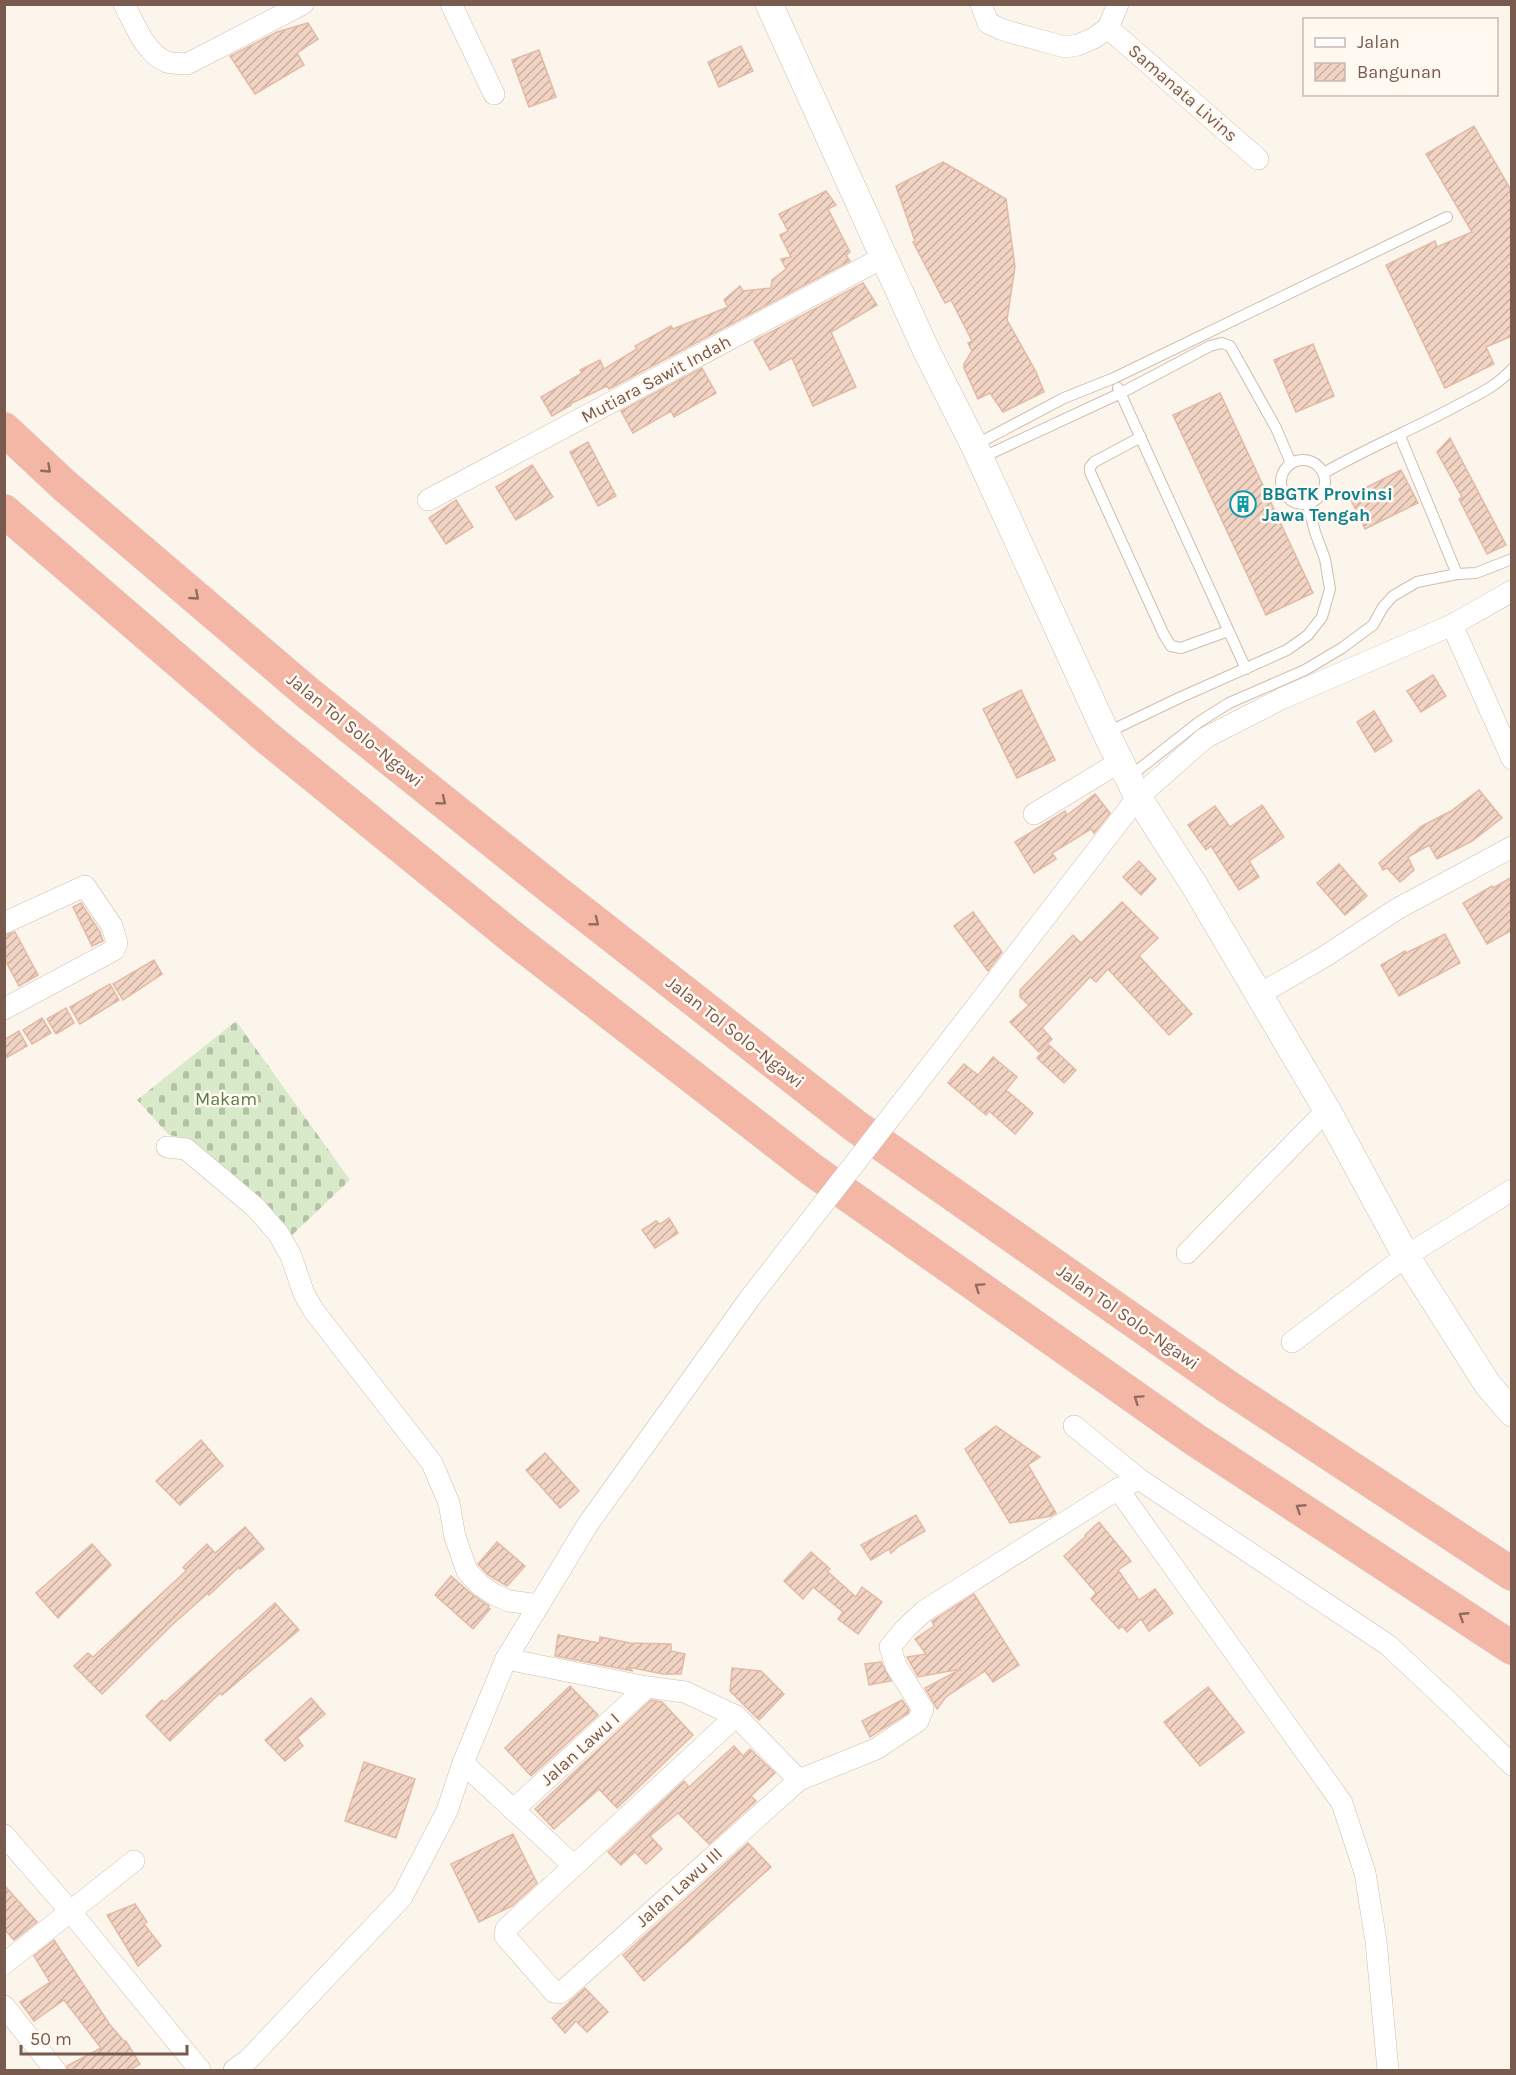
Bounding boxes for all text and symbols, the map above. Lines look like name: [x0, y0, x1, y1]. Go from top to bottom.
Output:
legend: [1303, 18, 1498, 96]
text: Jalan: [1357, 31, 1400, 53]
street label: Samanata Livins: [1124, 40, 1242, 146]
text: Bangunan: [1357, 61, 1442, 83]
street label: Mutiara Sawit Indah: [577, 330, 735, 428]
one-way arrow: [41, 462, 51, 473]
place label: BBGTK Provinsi Jawa Tengah: [1262, 483, 1393, 526]
building icon: BBGTK Provinsi Jawa Tengah: [1228, 489, 1258, 519]
one-way arrow: [188, 589, 199, 600]
street label: Jalan Tol Solo–Ngawi: [282, 668, 428, 792]
one-way arrow: [436, 793, 447, 804]
one-way arrow: [588, 915, 599, 926]
street label: Jalan Tol Solo–Ngawi: [662, 971, 808, 1093]
park label: Makam: [195, 1088, 257, 1110]
street label: Jalan Tol Solo–Ngawi: [1053, 1260, 1203, 1374]
one-way arrow: [975, 1283, 986, 1294]
one-way arrow: [1134, 1395, 1145, 1406]
one-way arrow: [1296, 1504, 1306, 1516]
one-way arrow: [1458, 1612, 1469, 1623]
street label: Jalan Lawu I: [536, 1708, 624, 1790]
street label: Jalan Lawu III: [631, 1842, 727, 1932]
scale bar: [21, 2018, 188, 2056]
text: 50 m: [30, 2028, 72, 2050]

